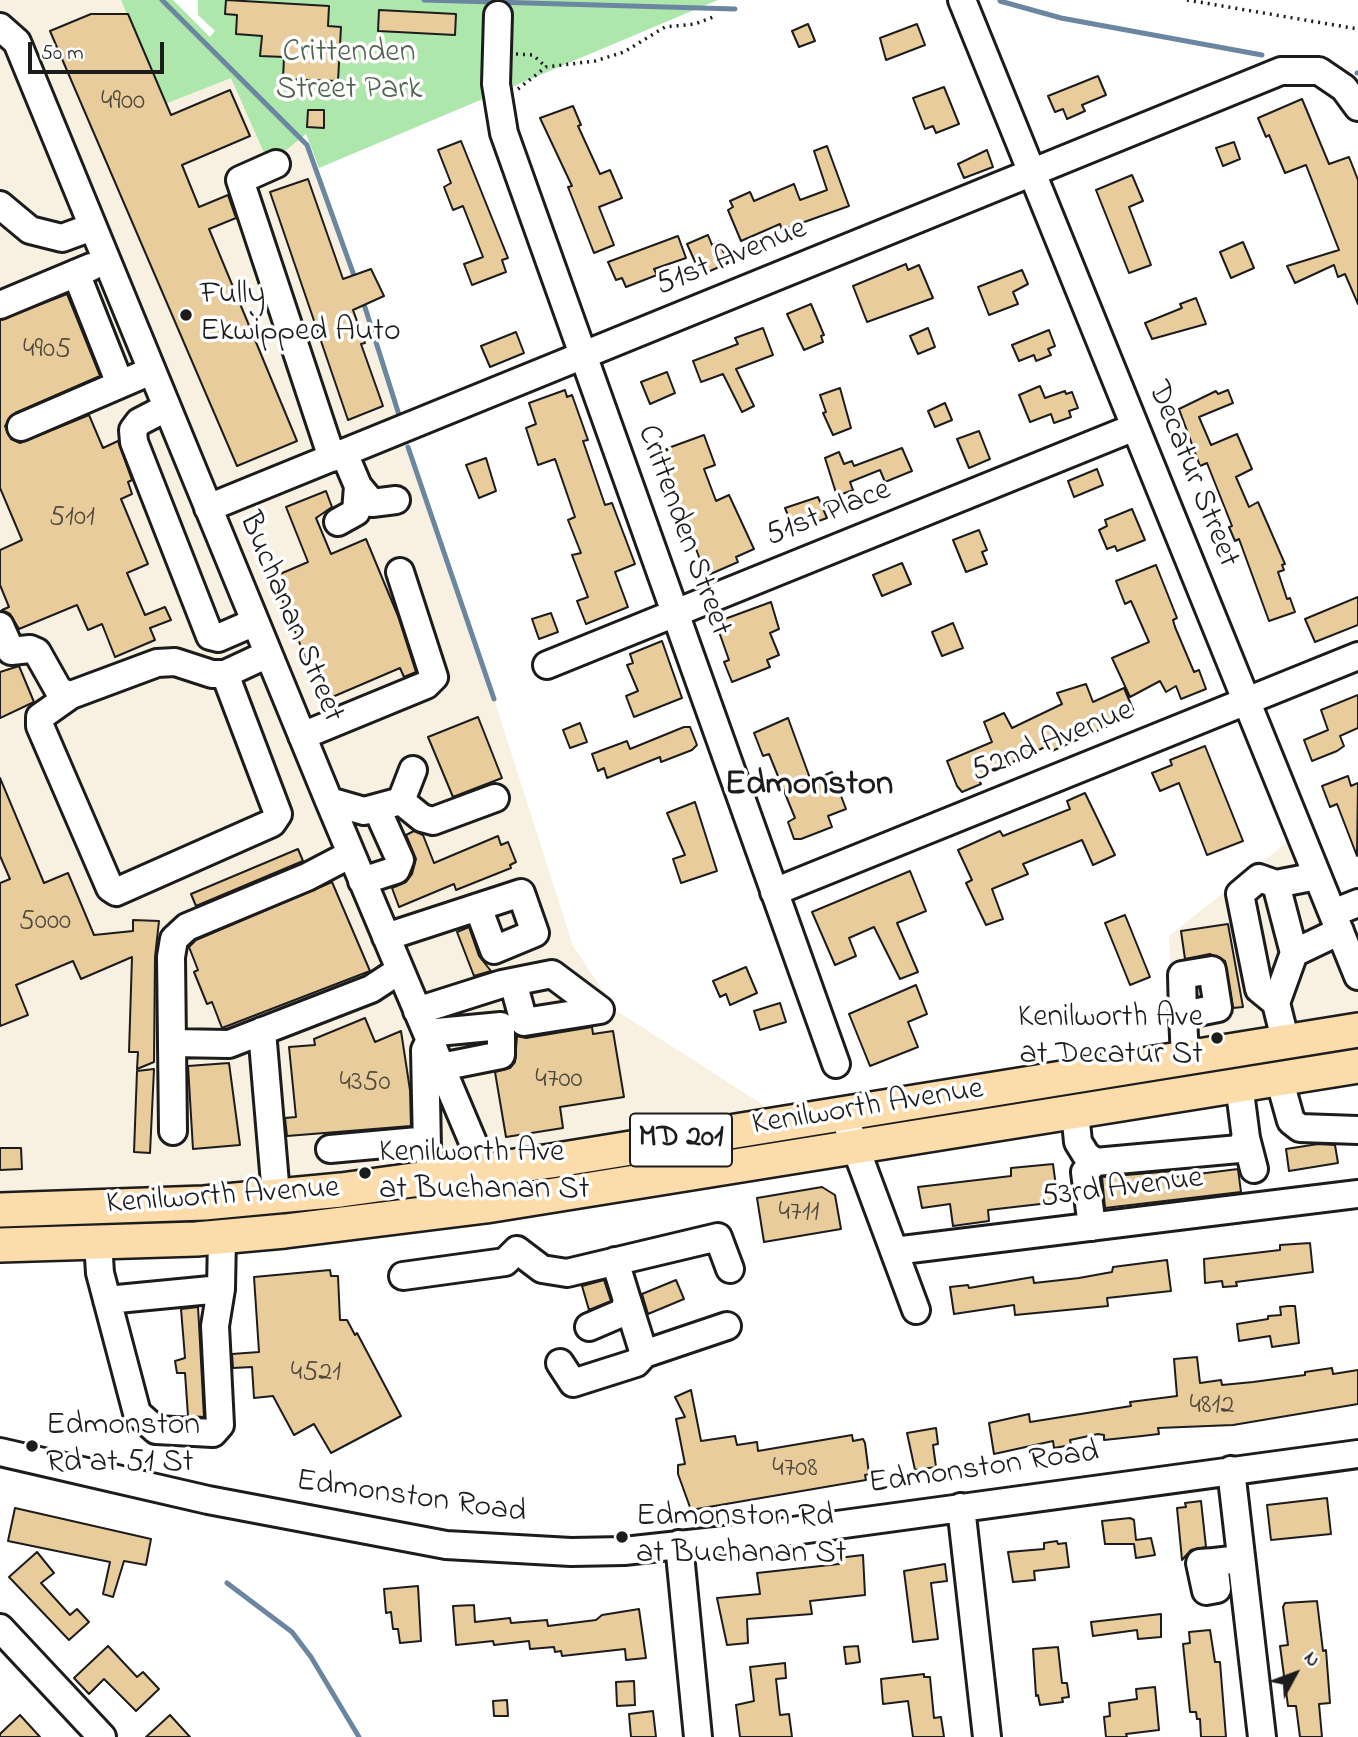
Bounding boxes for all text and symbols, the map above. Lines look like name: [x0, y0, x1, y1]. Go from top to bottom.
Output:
scale bar: [32, 28, 168, 72]
park label: Crittenden Street Park: [276, 36, 422, 111]
text: 50 m: [41, 39, 84, 69]
house number: 4900: [101, 86, 145, 120]
street label: 51st Avenue: [651, 211, 813, 307]
place label: Fully Ekwipped Auto: [200, 278, 401, 353]
marker: Fully Ekwipped Auto: [178, 307, 194, 323]
house number: 4905: [23, 334, 71, 368]
street label: Decatur Street: [1136, 377, 1246, 573]
street label: Crittenden Street: [626, 420, 738, 642]
street label: 51st Place: [761, 473, 897, 557]
house number: 5101: [49, 502, 95, 536]
street label: Buchanan Street: [228, 507, 350, 729]
street label: 52nd Avenue: [966, 693, 1140, 793]
district label: Edmonston: [725, 766, 893, 808]
house number: 5000: [19, 906, 71, 940]
place label: Kenilworth Ave at Decatur St: [1018, 1001, 1203, 1076]
marker: Kenilworth Ave at Decatur St: [1209, 1030, 1225, 1046]
house number: 4700: [535, 1064, 583, 1098]
house number: 4350: [339, 1067, 391, 1101]
street label: Kenilworth Avenue: [750, 1072, 986, 1146]
road number: MD 201: [630, 1114, 732, 1166]
place label: Kenilworth Ave at Buchanan St: [379, 1136, 590, 1211]
street label: 53rd Avenue: [1039, 1161, 1205, 1219]
marker: Kenilworth Ave at Buchanan St: [357, 1165, 373, 1181]
street label: Kenilworth Avenue: [105, 1171, 341, 1225]
house number: 4711: [779, 1197, 819, 1231]
house number: 4521: [291, 1357, 341, 1391]
house number: 4812: [1190, 1390, 1234, 1424]
place label: Edmonston Rd at 51 St: [46, 1409, 200, 1484]
street label: Edmonston Road: [867, 1435, 1101, 1505]
marker: Edmonston Rd at 51 St: [24, 1438, 40, 1454]
house number: 4708: [772, 1453, 818, 1487]
street label: Edmonston Road: [294, 1464, 528, 1534]
place label: Edmonston Rd at Buchanan St: [636, 1500, 847, 1575]
marker: Edmonston Rd at Buchanan St: [614, 1529, 630, 1545]
north arrow: [1260, 1639, 1330, 1709]
text: N: [1297, 1646, 1326, 1674]

